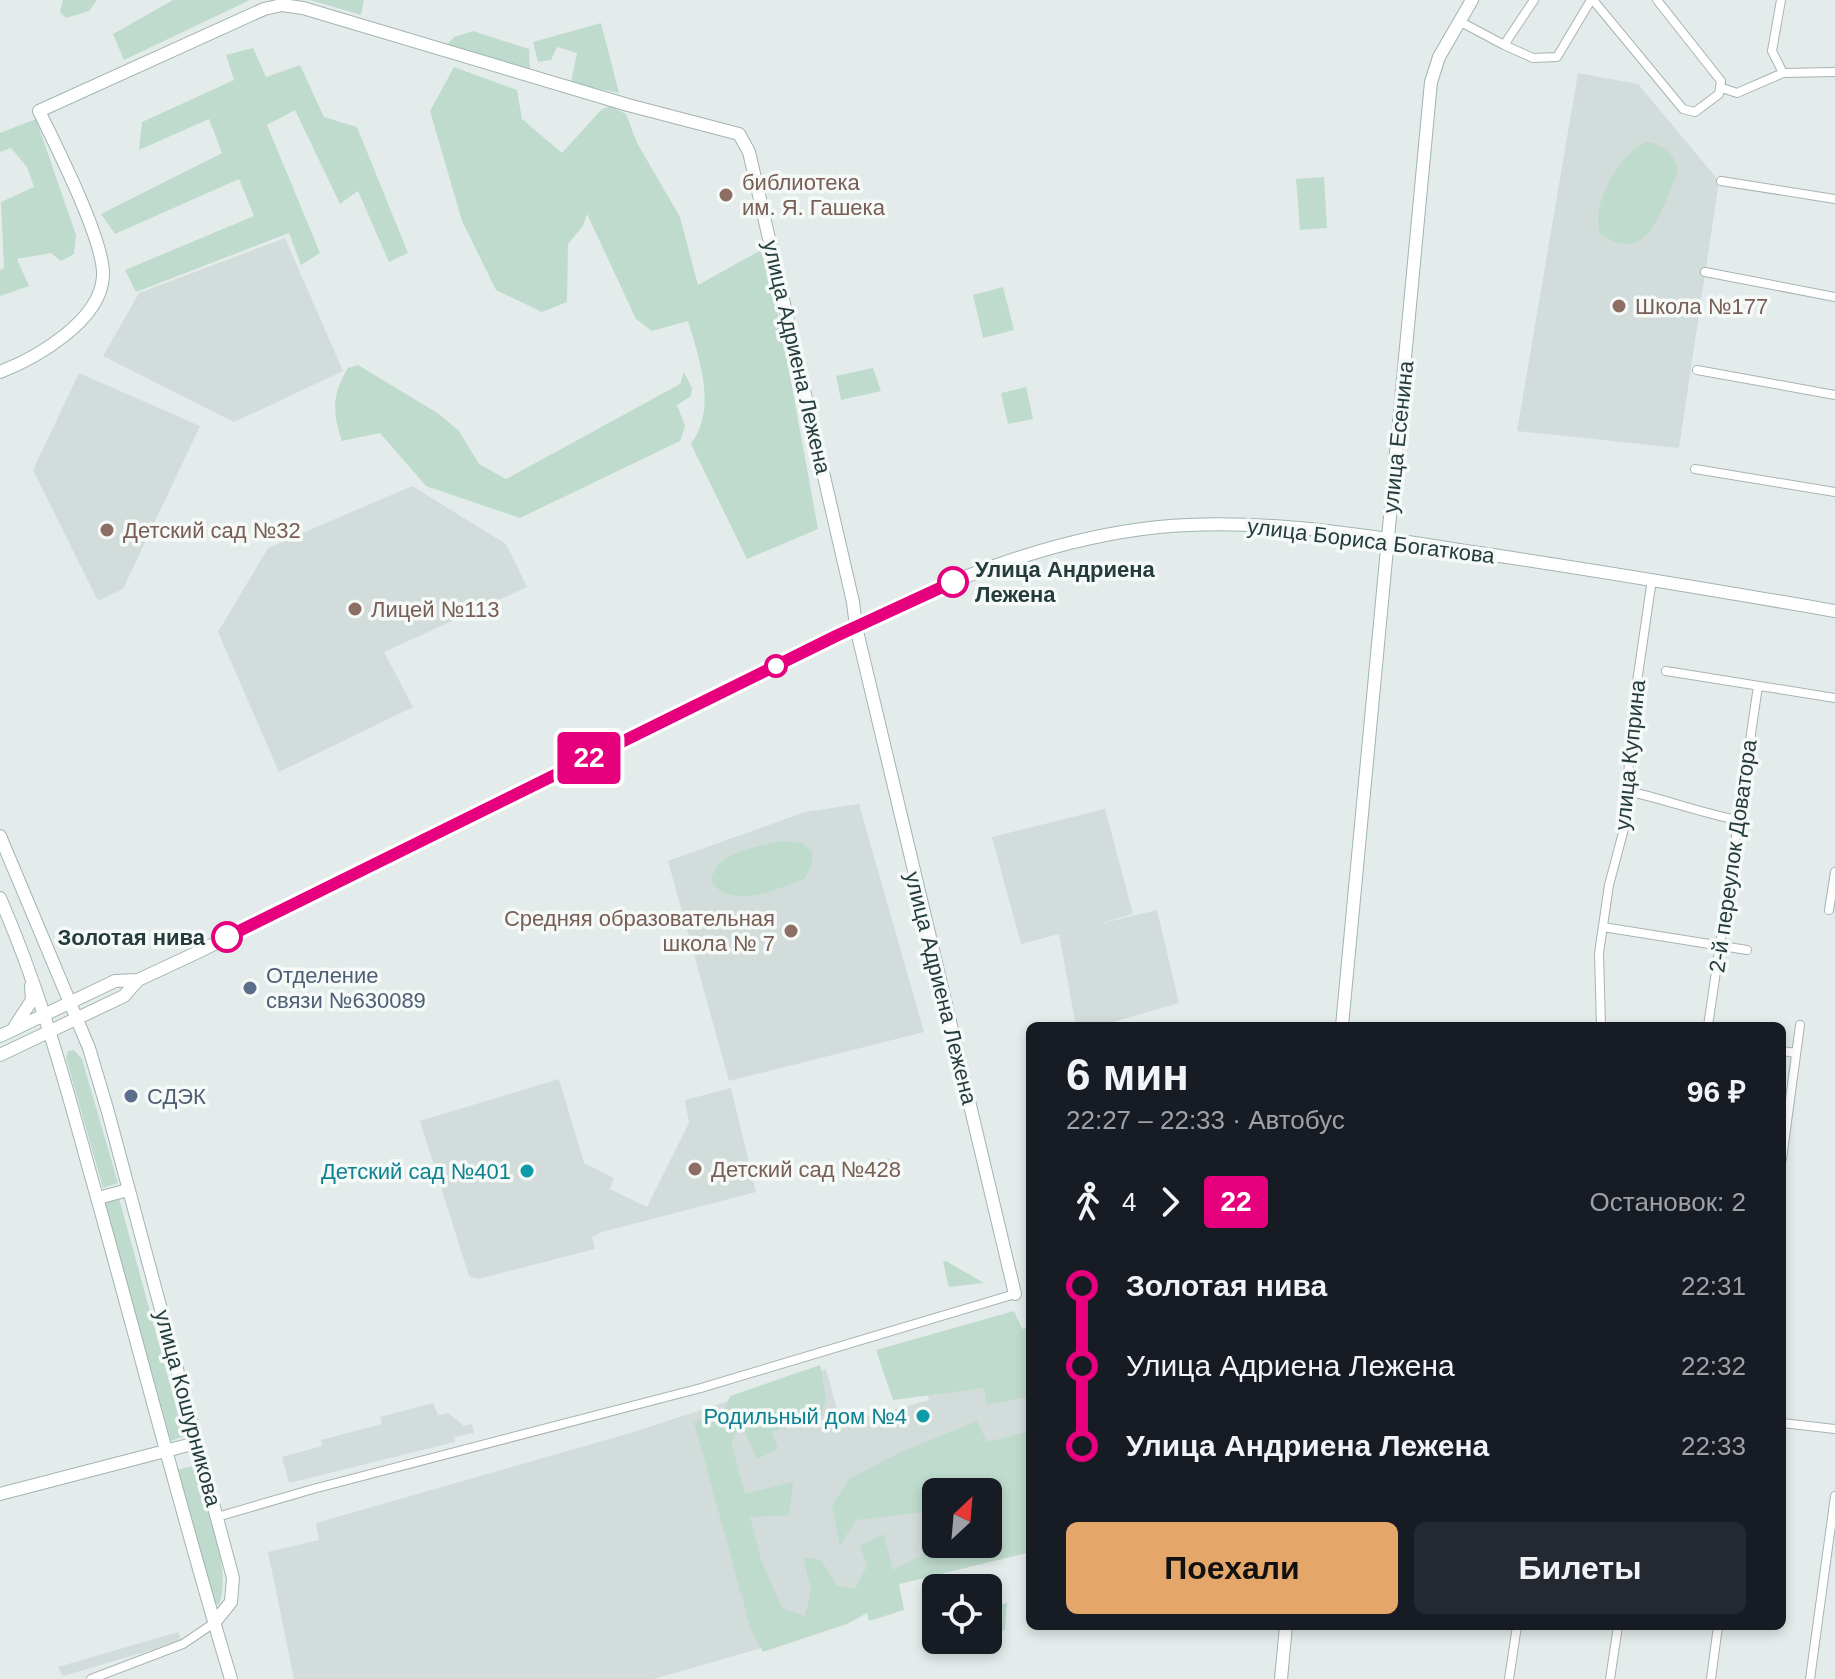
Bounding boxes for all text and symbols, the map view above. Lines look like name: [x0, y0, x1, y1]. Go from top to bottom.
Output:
place label: библиотека им. Я. Гашека: [742, 170, 886, 220]
marker: библиотека им. Я. Гашека: [717, 186, 735, 204]
street label: улица Адриена Лежена: [758, 238, 836, 477]
place label: Школа №177: [1635, 294, 1768, 319]
marker: Школа №177: [1610, 297, 1628, 315]
street label: улица Есенина: [1378, 359, 1419, 514]
street label: улица Бориса Богаткова: [1246, 513, 1497, 569]
place label: Детский сад №32: [123, 518, 301, 543]
marker: Детский сад №32: [98, 521, 116, 539]
place label: Улица Андриена Лежена: [975, 557, 1156, 607]
marker: Улица Андриена Лежена: [938, 567, 968, 597]
place label: Лицей №113: [371, 597, 499, 622]
marker: Лицей №113: [346, 600, 364, 618]
unlabelled marker: [765, 655, 787, 677]
street label: улица Куприна: [1610, 678, 1650, 832]
line badge: 22: [553, 732, 625, 784]
street label: 2-й переулок Доватора: [1704, 737, 1762, 974]
text: 22: [573, 742, 605, 773]
street label: улица Адриена Лежена: [900, 869, 982, 1108]
place label: Средняя образовательная школа № 7: [504, 906, 775, 956]
marker: Золотая нива: [212, 922, 242, 952]
marker: Средняя образовательная школа № 7: [782, 922, 800, 940]
place label: Золотая нива: [58, 925, 206, 950]
place label: Отделение связи №630089: [266, 963, 426, 1013]
marker: Отделение связи №630089: [241, 979, 259, 997]
text: 6 мин: [1066, 1050, 1189, 1099]
text: 96 ₽: [1687, 1075, 1746, 1108]
place label: СДЭК: [147, 1084, 206, 1109]
marker: СДЭК: [122, 1087, 140, 1105]
text: 22:27 – 22:33 · Автобус: [1066, 1105, 1345, 1135]
place label: Детский сад №428: [711, 1157, 901, 1182]
place label: Детский сад №401: [321, 1159, 511, 1184]
marker: Детский сад №428: [686, 1160, 704, 1178]
marker: Детский сад №401: [518, 1162, 536, 1180]
icon: walk: [1066, 1180, 1110, 1224]
icon: forward: [1148, 1180, 1192, 1224]
text: 22: [1220, 1186, 1252, 1217]
text: 4: [1122, 1187, 1136, 1217]
text: Остановок: 2: [1590, 1187, 1746, 1217]
text: Золотая нива: [1126, 1269, 1327, 1302]
text: 22:31: [1681, 1271, 1746, 1301]
street label: улица Кошурникова: [150, 1307, 226, 1510]
text: Улица Адриена Лежена: [1126, 1349, 1455, 1382]
text: 22:32: [1681, 1351, 1746, 1381]
place label: Родильный дом №4: [704, 1404, 907, 1429]
marker: Родильный дом №4: [914, 1407, 932, 1425]
text: Улица Андриена Лежена: [1126, 1429, 1489, 1462]
text: 22:33: [1681, 1431, 1746, 1461]
north arrow: [922, 1478, 1002, 1558]
map controls: [922, 1478, 1002, 1654]
button: Поехали: [1066, 1522, 1398, 1614]
button: Билеты: [1414, 1522, 1746, 1614]
button: locate: [922, 1574, 1002, 1654]

